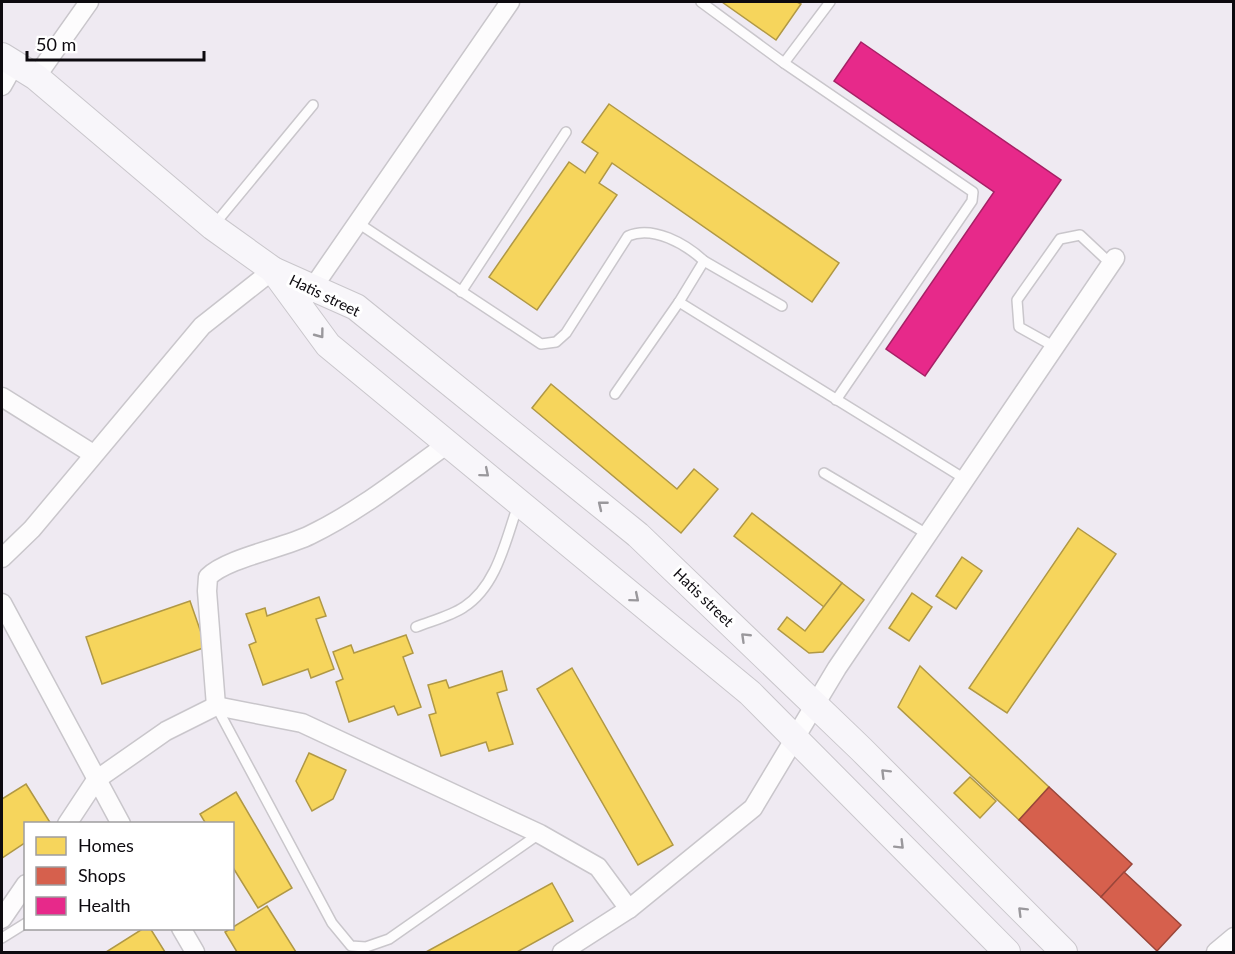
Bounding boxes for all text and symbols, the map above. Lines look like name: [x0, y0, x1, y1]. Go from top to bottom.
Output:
scale bar: [27, 24, 204, 62]
text: 50 m: [36, 33, 76, 55]
street label: Hatis street: [287, 270, 364, 320]
one-way arrow: [313, 328, 324, 339]
one-way arrow: [478, 466, 489, 477]
one-way arrow: [597, 501, 608, 512]
street label: Hatis street: [670, 564, 738, 630]
one-way arrow: [628, 591, 639, 602]
one-way arrow: [741, 633, 751, 644]
one-way arrow: [881, 769, 892, 779]
legend: [24, 822, 234, 930]
text: Homes: [78, 834, 134, 856]
one-way arrow: [893, 838, 904, 848]
text: Shops: [78, 864, 126, 886]
text: Health: [78, 894, 131, 916]
one-way arrow: [1019, 907, 1029, 918]

